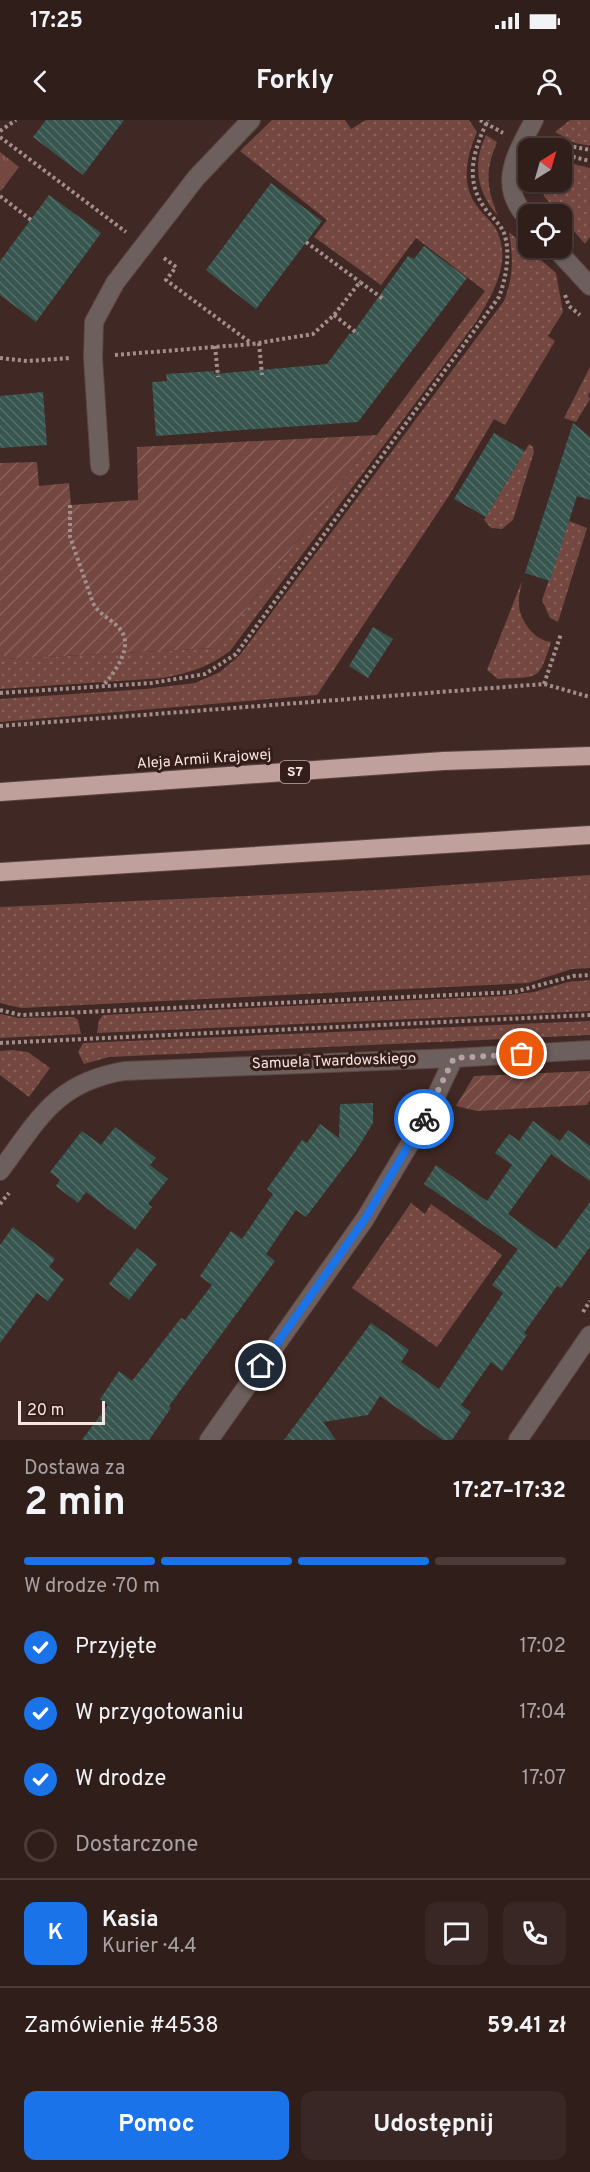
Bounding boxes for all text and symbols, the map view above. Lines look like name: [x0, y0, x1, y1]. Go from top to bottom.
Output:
text: 17:25: [30, 8, 83, 35]
text: Forkly: [256, 64, 334, 98]
icon: back: [24, 65, 57, 98]
icon: person: [533, 65, 566, 98]
north arrow: [518, 138, 572, 192]
map controls: [518, 138, 572, 258]
button: locate: [518, 204, 572, 258]
street label: Aleja Armii Krajowej: [136, 746, 272, 774]
road number: S7: [280, 761, 310, 783]
pin: [496, 1028, 547, 1079]
icon: bag: [505, 1037, 538, 1070]
street label: Samuela Twardowskiego: [252, 1050, 416, 1074]
courier: [394, 1089, 454, 1149]
icon: bike: [408, 1103, 441, 1136]
pin: [235, 1340, 286, 1391]
icon: home: [244, 1349, 277, 1382]
scale bar: [18, 1398, 105, 1426]
text: 20 m: [27, 1401, 64, 1421]
text: Dostawa za: [24, 1456, 125, 1482]
text: 17:27–17:32: [453, 1478, 566, 1505]
text: 2 min: [24, 1480, 126, 1529]
text: W drodze · 70 m: [24, 1574, 160, 1600]
icon: check: [24, 1631, 57, 1664]
text: Przyjęte: [75, 1634, 157, 1661]
text: 17:02: [519, 1634, 566, 1660]
icon: check: [24, 1697, 57, 1730]
text: W przygotowaniu: [75, 1700, 244, 1727]
text: 17:04: [519, 1700, 566, 1726]
icon: check: [24, 1763, 57, 1796]
text: W drodze: [75, 1766, 166, 1793]
text: 17:07: [522, 1766, 566, 1792]
text: Dostarczone: [75, 1832, 198, 1859]
button: chat: [425, 1902, 488, 1965]
button: phone: [503, 1902, 566, 1965]
text: Kasia: [102, 1907, 159, 1934]
text: K: [48, 1920, 63, 1947]
text: Kurier · 4.4: [102, 1934, 197, 1960]
text: Zamówienie #4538: [24, 2013, 219, 2040]
text: 59.41 zł: [487, 2013, 566, 2040]
button: Pomoc: [24, 2091, 289, 2160]
button: Udostępnij: [301, 2091, 566, 2160]

